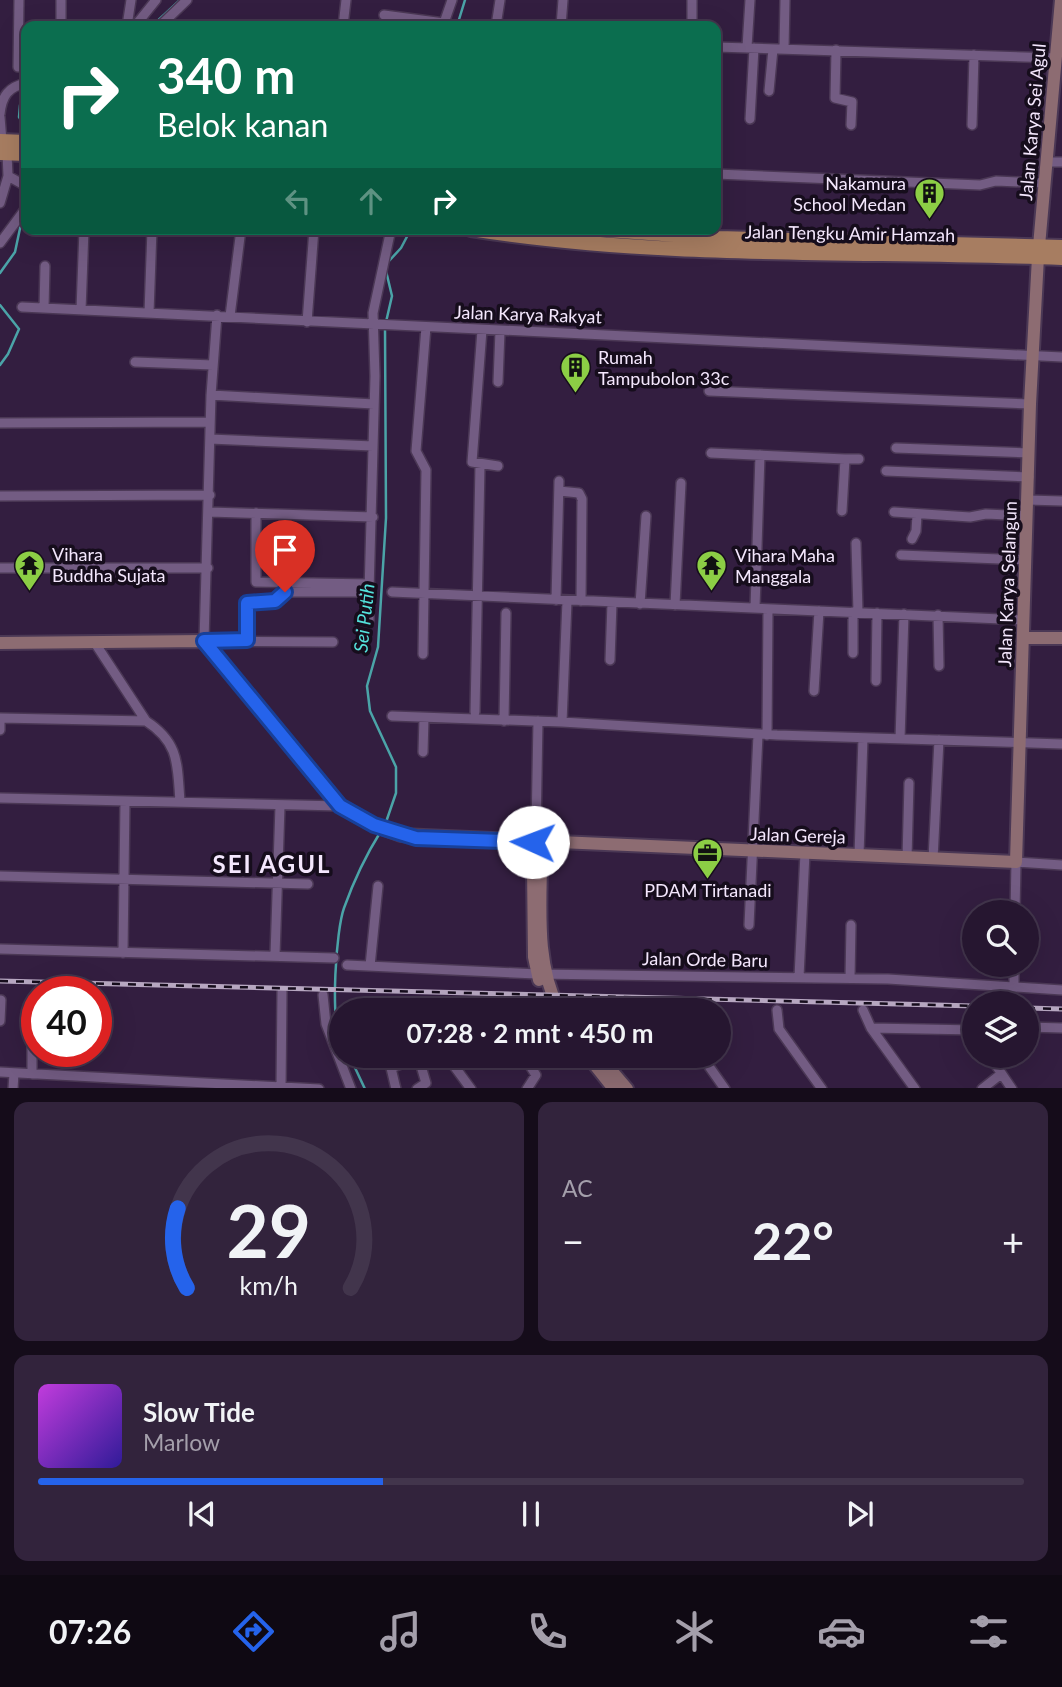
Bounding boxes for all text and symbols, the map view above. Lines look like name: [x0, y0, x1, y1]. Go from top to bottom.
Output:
street label: Jalan Karya Sei Agul: [1014, 43, 1050, 201]
text: 340 m: [157, 46, 295, 104]
icon: right: [42, 49, 133, 140]
text: Belok kanan: [157, 105, 328, 144]
place label: Nakamura School Medan: [793, 172, 906, 215]
building icon: Nakamura School Medan: [912, 177, 946, 221]
icon: left: [279, 182, 317, 220]
icon: ahead: [352, 182, 390, 220]
icon: right: [425, 182, 463, 220]
street label: Jalan Tengku Amir Hamzah: [745, 220, 955, 246]
street label: Jalan Karya Rakyat: [454, 300, 603, 328]
place label: Rumah Tampubolon 33c: [598, 346, 730, 389]
building icon: Rumah Tampubolon 33c: [558, 351, 592, 395]
street label: Jalan Karya Selangun: [993, 501, 1021, 667]
pin: [255, 520, 315, 592]
icon: arrive: [266, 531, 304, 569]
place label: Vihara Buddha Sujata: [52, 543, 165, 586]
place label: Vihara Maha Manggala: [735, 544, 835, 587]
temple icon: Vihara Buddha Sujata: [12, 548, 46, 592]
temple icon: Vihara Maha Manggala: [695, 549, 729, 593]
water label: Sei Putih: [348, 582, 379, 654]
position arrow: [496, 805, 570, 879]
street label: Jalan Gereja: [750, 822, 846, 848]
office icon: PDAM Tirtanadi: [691, 836, 725, 880]
district label: SEI AGUL: [213, 849, 331, 878]
place label: PDAM Tirtanadi: [644, 879, 772, 901]
map controls: [962, 900, 1039, 1068]
button: search: [962, 900, 1039, 977]
street label: Jalan Orde Baru: [642, 947, 768, 971]
speed limit sign: 40: [21, 976, 112, 1067]
button: layers: [962, 991, 1039, 1068]
text: 07:28 · 2 mnt · 450 m: [406, 1017, 654, 1049]
text: AC: [562, 1174, 593, 1202]
text: 29: [227, 1186, 311, 1274]
text: 22°: [752, 1209, 834, 1271]
text: −: [562, 1218, 584, 1264]
text: +: [1002, 1218, 1024, 1264]
text: km/h: [240, 1269, 298, 1299]
text: Slow Tide: [143, 1396, 255, 1428]
text: Marlow: [143, 1428, 220, 1456]
icon: previous: [183, 1495, 221, 1533]
icon: pause: [512, 1495, 550, 1533]
icon: next: [841, 1495, 879, 1533]
icon: directions: [229, 1607, 278, 1656]
icon: music: [376, 1607, 425, 1656]
icon: phone: [523, 1607, 572, 1656]
icon: climate: [670, 1607, 719, 1656]
icon: car: [817, 1607, 866, 1656]
icon: filters: [964, 1607, 1013, 1656]
text: 07:26: [49, 1612, 131, 1651]

